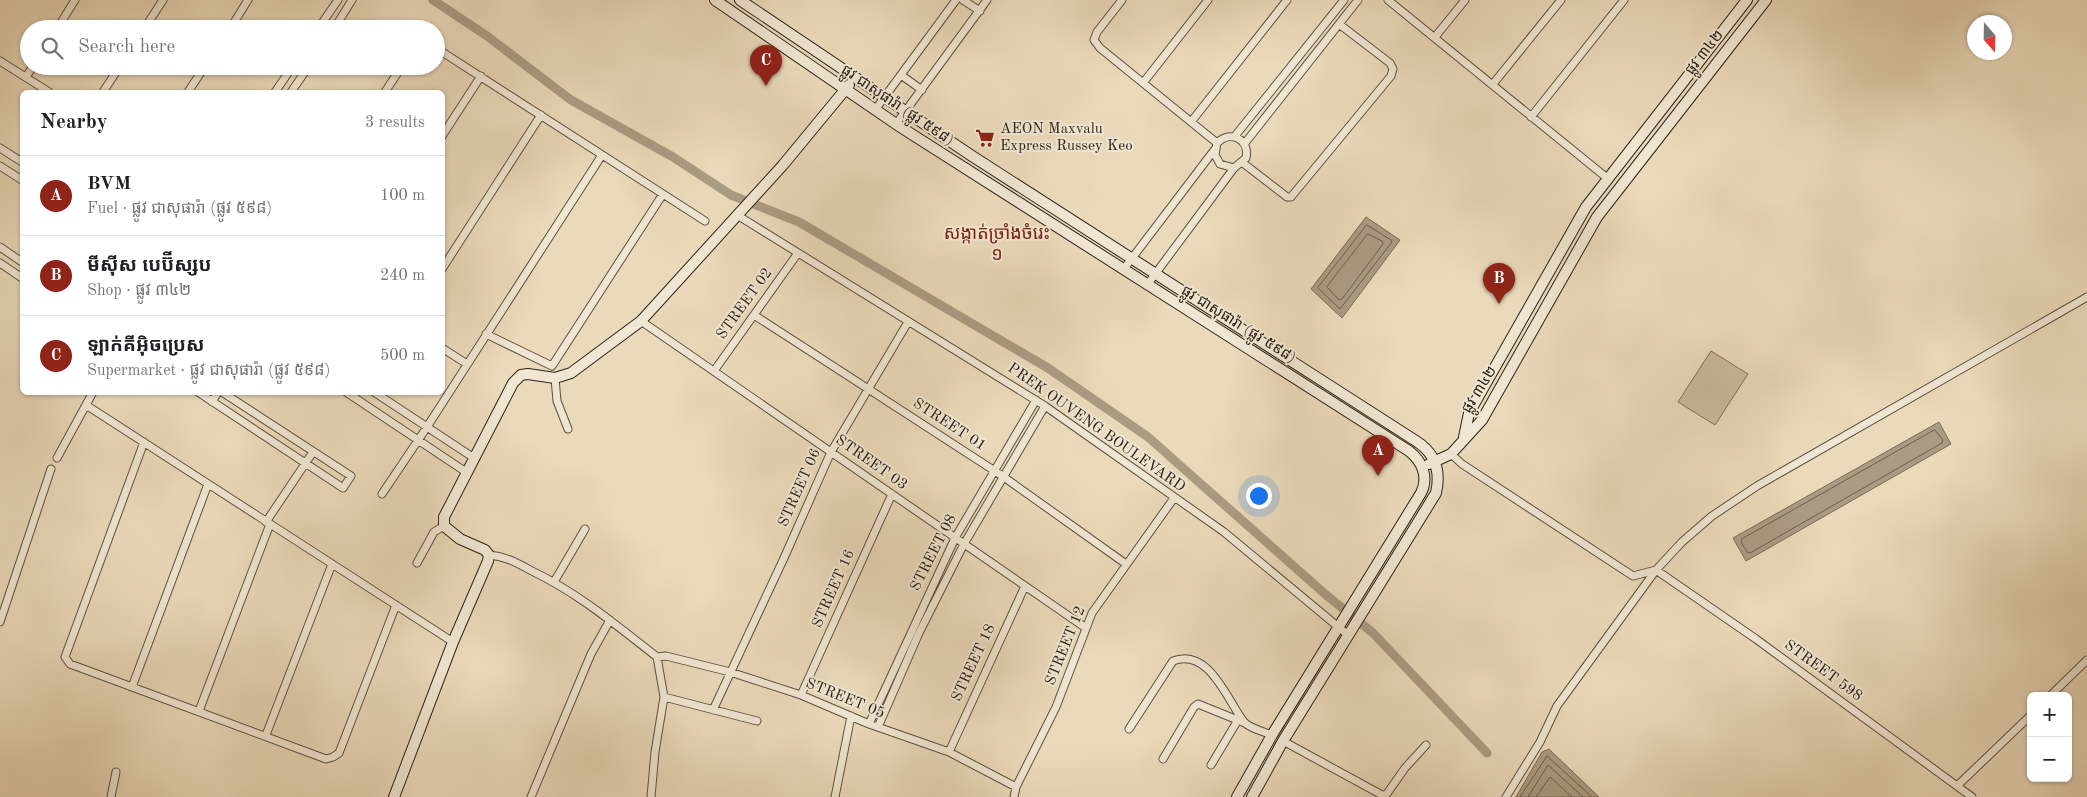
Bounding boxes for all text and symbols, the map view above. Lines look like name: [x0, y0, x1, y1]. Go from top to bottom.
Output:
north arrow: [1967, 15, 2012, 60]
search box: [20, 20, 445, 75]
street label: ផ្លូវ ៣៤២: [1683, 28, 1731, 81]
icon: search: [38, 34, 66, 62]
text: Search here: [78, 38, 175, 57]
pin: C: [750, 45, 782, 86]
street label: ផ្លូវ ជាសុផារ៉ា (ផ្លូវ ៥៩៨): [836, 61, 957, 153]
text: Nearby: [40, 112, 108, 133]
text: 3 results: [365, 115, 425, 131]
place label: AEON Maxvalu Express Russey Keo: [1000, 122, 1133, 154]
supermarket icon: AEON Maxvalu Express Russey Keo: [974, 127, 996, 149]
text: BVM: [87, 175, 131, 194]
text: A: [50, 188, 62, 204]
text: 100 m: [380, 188, 425, 204]
text: Fuel · ផ្លូវ ជាសុផារ៉ា (ផ្លូវ ៥៩៨): [87, 201, 272, 217]
district label: សង្កាត់ច្រាំងចំរេះ ១: [944, 223, 1050, 264]
text: មីសុីស បេប៊ីស្សប: [87, 257, 211, 276]
pin: B: [1483, 263, 1515, 304]
street label: STREET 02: [714, 266, 776, 342]
text: B: [50, 268, 62, 284]
text: 240 m: [380, 268, 425, 284]
street label: ផ្លូវ ជាសុផារ៉ា (ផ្លូវ ៥៩៨): [1176, 282, 1299, 370]
text: Shop · ផ្លូវ ៣៤២: [87, 283, 191, 299]
text: ឡាក់គីអ៊ិចប្រេស: [87, 337, 204, 356]
text: C: [51, 348, 61, 364]
text: 500 m: [380, 348, 425, 364]
street label: PREK OUVENG BOULEVARD: [1004, 361, 1188, 495]
text: Supermarket · ផ្លូវ ជាសុផារ៉ា (ផ្លូវ ៥៩៨): [87, 363, 330, 379]
street label: ផ្លូវ ៣៤២: [1460, 364, 1504, 419]
street label: STREET 01: [910, 396, 988, 454]
street label: STREET 03: [832, 433, 910, 493]
pin: A: [1362, 435, 1394, 476]
street label: STREET 06: [776, 447, 824, 529]
your location: [1246, 483, 1272, 509]
street label: STREET 08: [908, 512, 960, 594]
street label: STREET 16: [810, 548, 858, 630]
street label: STREET 12: [1043, 604, 1089, 688]
street label: STREET 18: [950, 622, 998, 704]
street label: STREET 598: [1781, 638, 1865, 704]
street label: STREET 05: [803, 676, 887, 722]
map controls: [2027, 692, 2072, 782]
button: +: [2027, 692, 2072, 737]
button: −: [2027, 737, 2072, 782]

